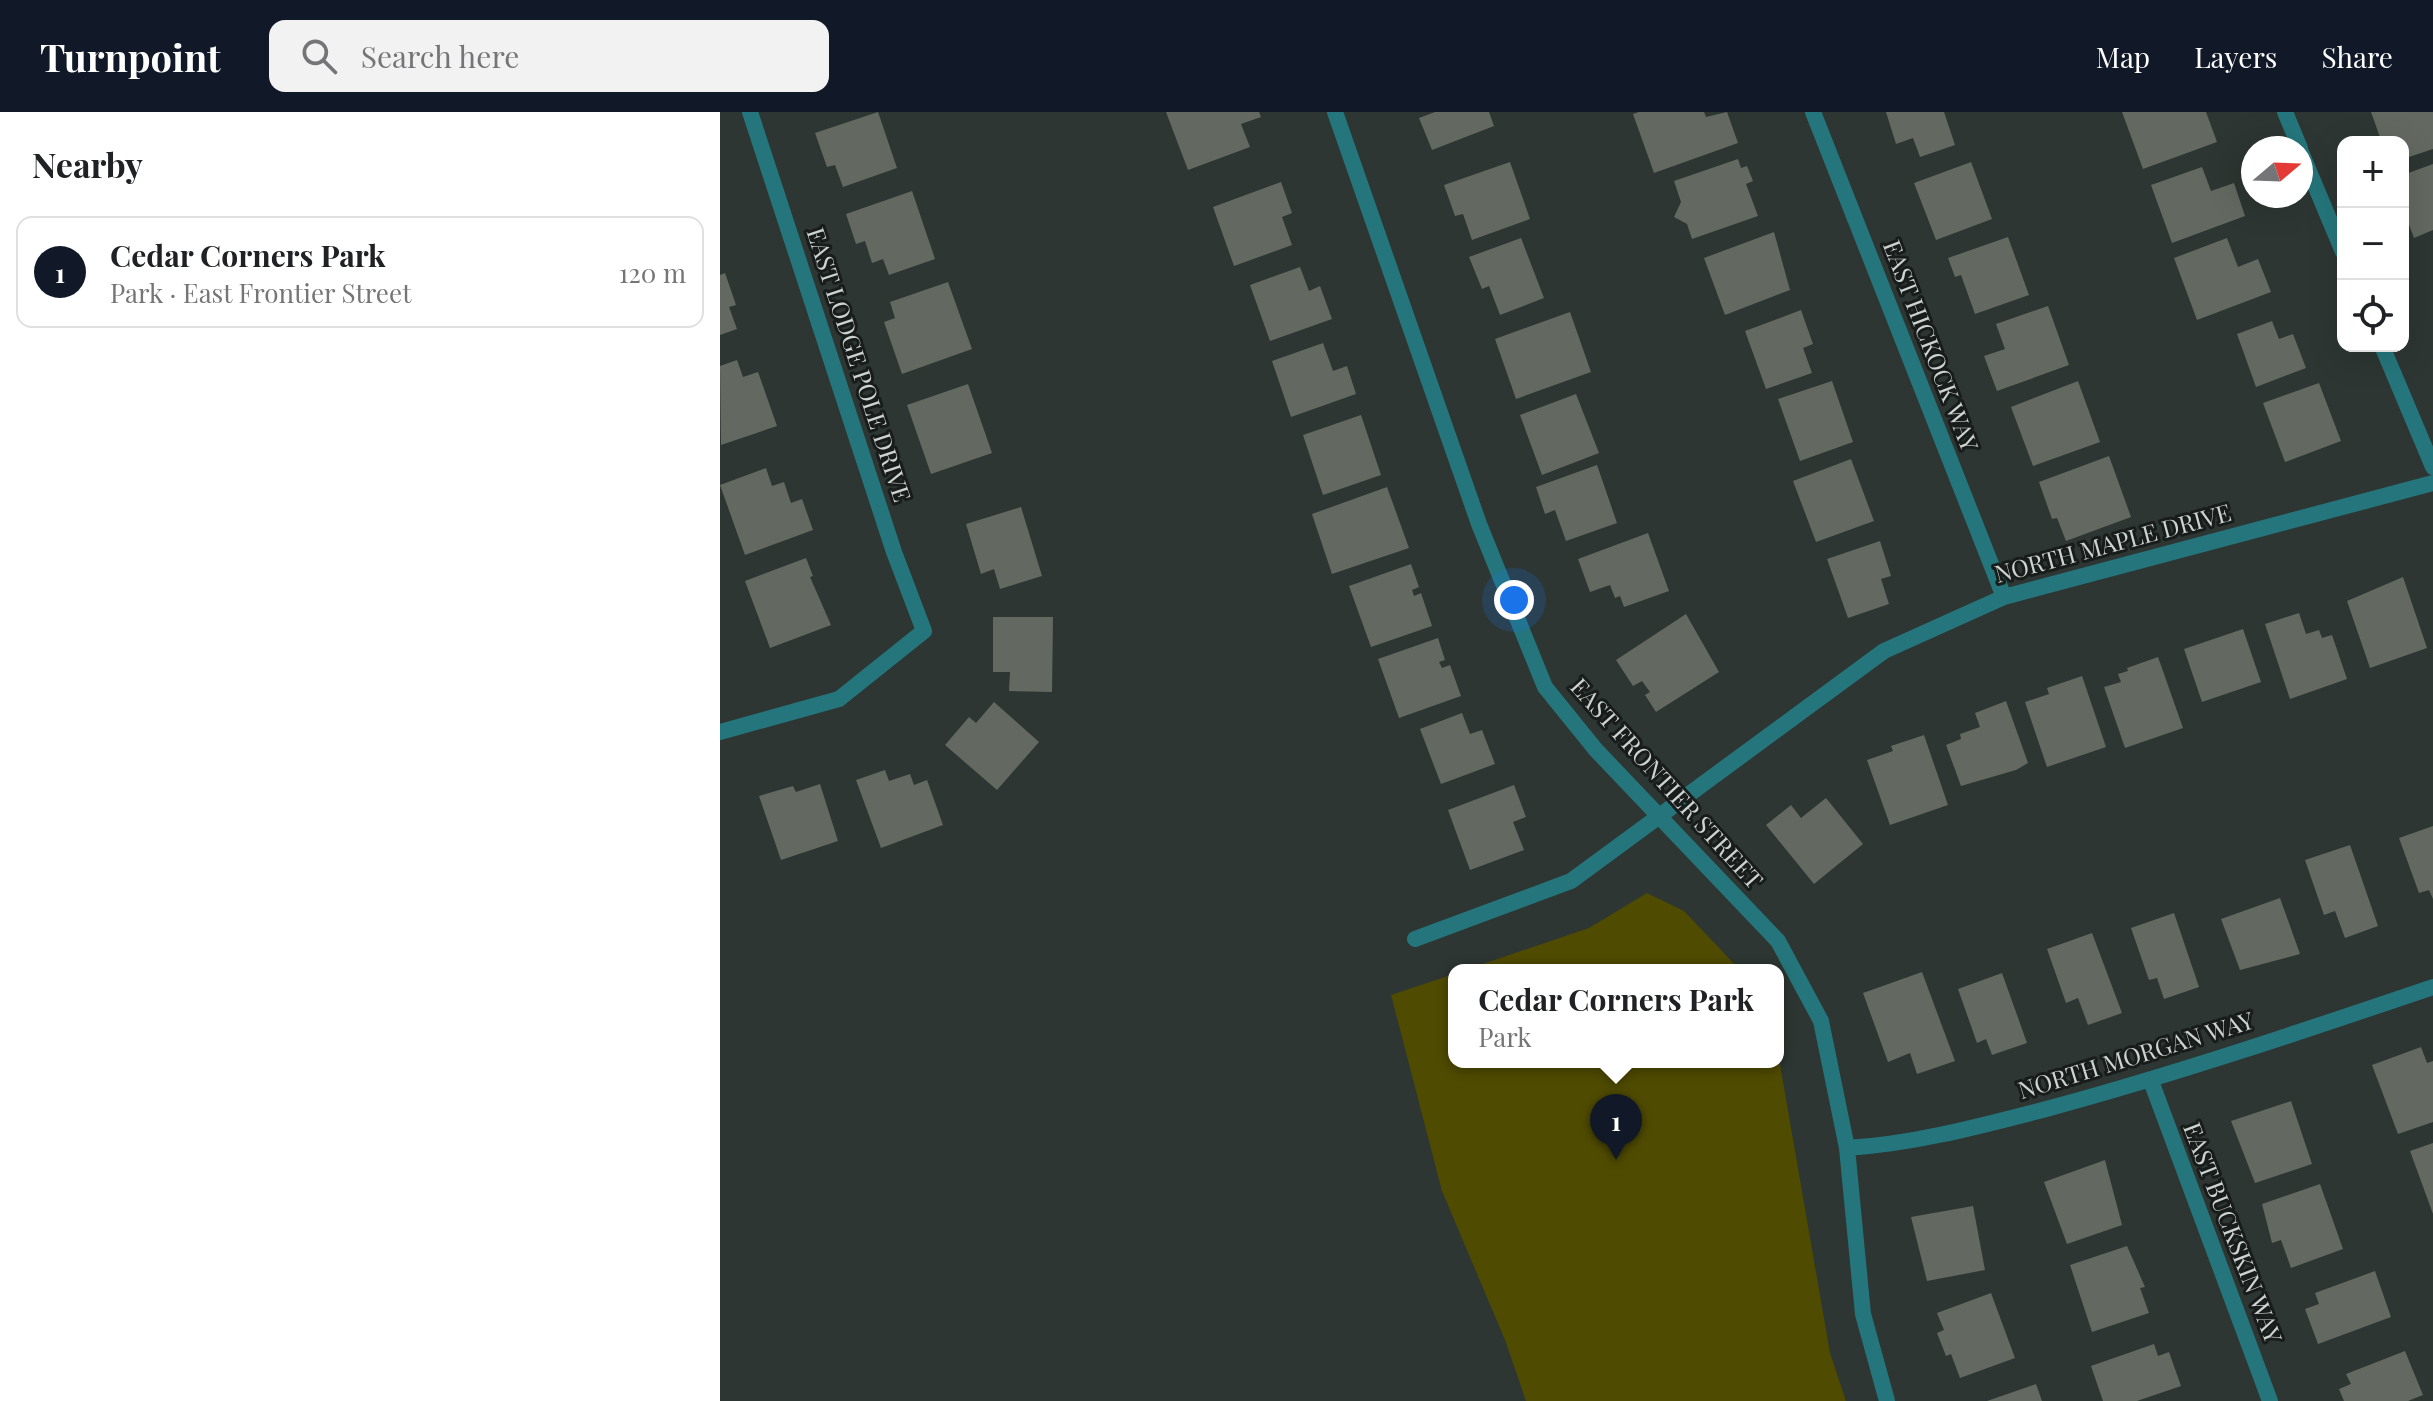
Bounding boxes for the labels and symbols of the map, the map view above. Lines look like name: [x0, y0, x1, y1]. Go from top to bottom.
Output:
north arrow: [2241, 136, 2313, 208]
street label: EAST LODGE POLE DRIVE: [800, 223, 919, 506]
street label: EAST HICKOCK WAY: [1877, 235, 1987, 456]
street label: NORTH MAPLE DRIVE: [1991, 495, 2234, 589]
your location: [1494, 580, 1534, 620]
street label: EAST FRONTIER STREET: [1564, 670, 1771, 895]
street label: NORTH MORGAN WAY: [2014, 1003, 2258, 1105]
pin: 1: [1590, 1094, 1642, 1160]
street label: EAST BUCKSKIN WAY: [2177, 1117, 2291, 1348]

